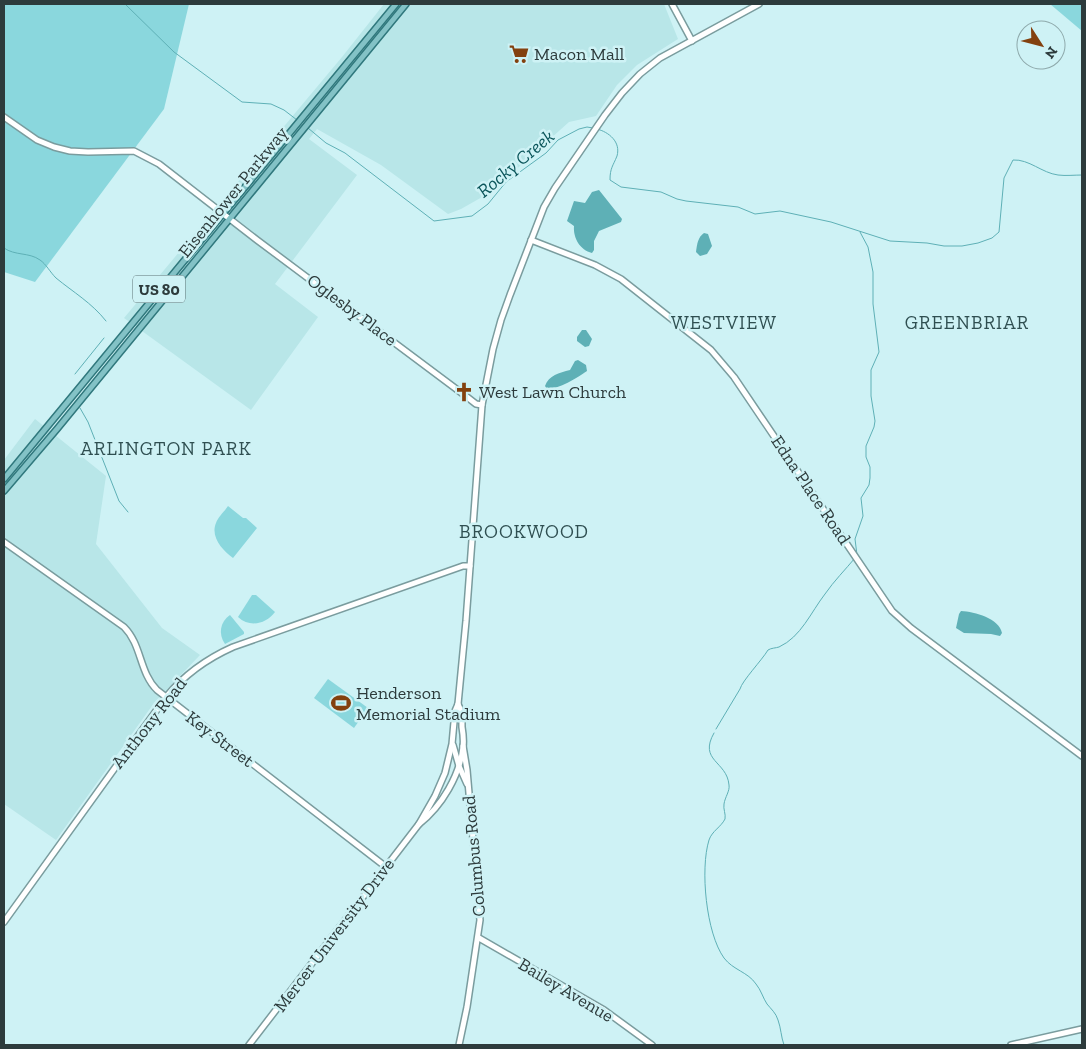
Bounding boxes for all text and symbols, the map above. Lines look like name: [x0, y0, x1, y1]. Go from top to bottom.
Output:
north arrow: [1016, 20, 1066, 70]
supermarket icon: Macon Mall: [508, 43, 530, 65]
place label: Macon Mall: [534, 43, 625, 65]
text: N: [1041, 43, 1061, 62]
street label: Eisenhower Parkway: [174, 122, 293, 262]
water label: Rocky Creek: [472, 124, 559, 202]
street label: Oglesby Place: [303, 269, 401, 351]
road number: US 80: [133, 276, 185, 302]
district label: WESTVIEW: [671, 311, 777, 334]
district label: GREENBRIAR: [905, 311, 1029, 334]
church icon: West Lawn Church: [453, 381, 475, 403]
place label: West Lawn Church: [479, 381, 626, 403]
street label: Edna Place Road: [766, 431, 856, 549]
district label: ARLINGTON PARK: [80, 437, 252, 460]
district label: BROOKWOOD: [459, 520, 589, 543]
street label: Anthony Road: [107, 673, 191, 773]
place label: Henderson Memorial Stadium: [356, 682, 501, 725]
sports icon: Henderson Memorial Stadium: [330, 692, 352, 714]
street label: Key Street: [182, 706, 259, 772]
street label: Columbus Road: [458, 794, 490, 918]
street label: Mercer University Drive: [269, 854, 399, 1016]
street label: Bailey Avenue: [515, 953, 617, 1027]

